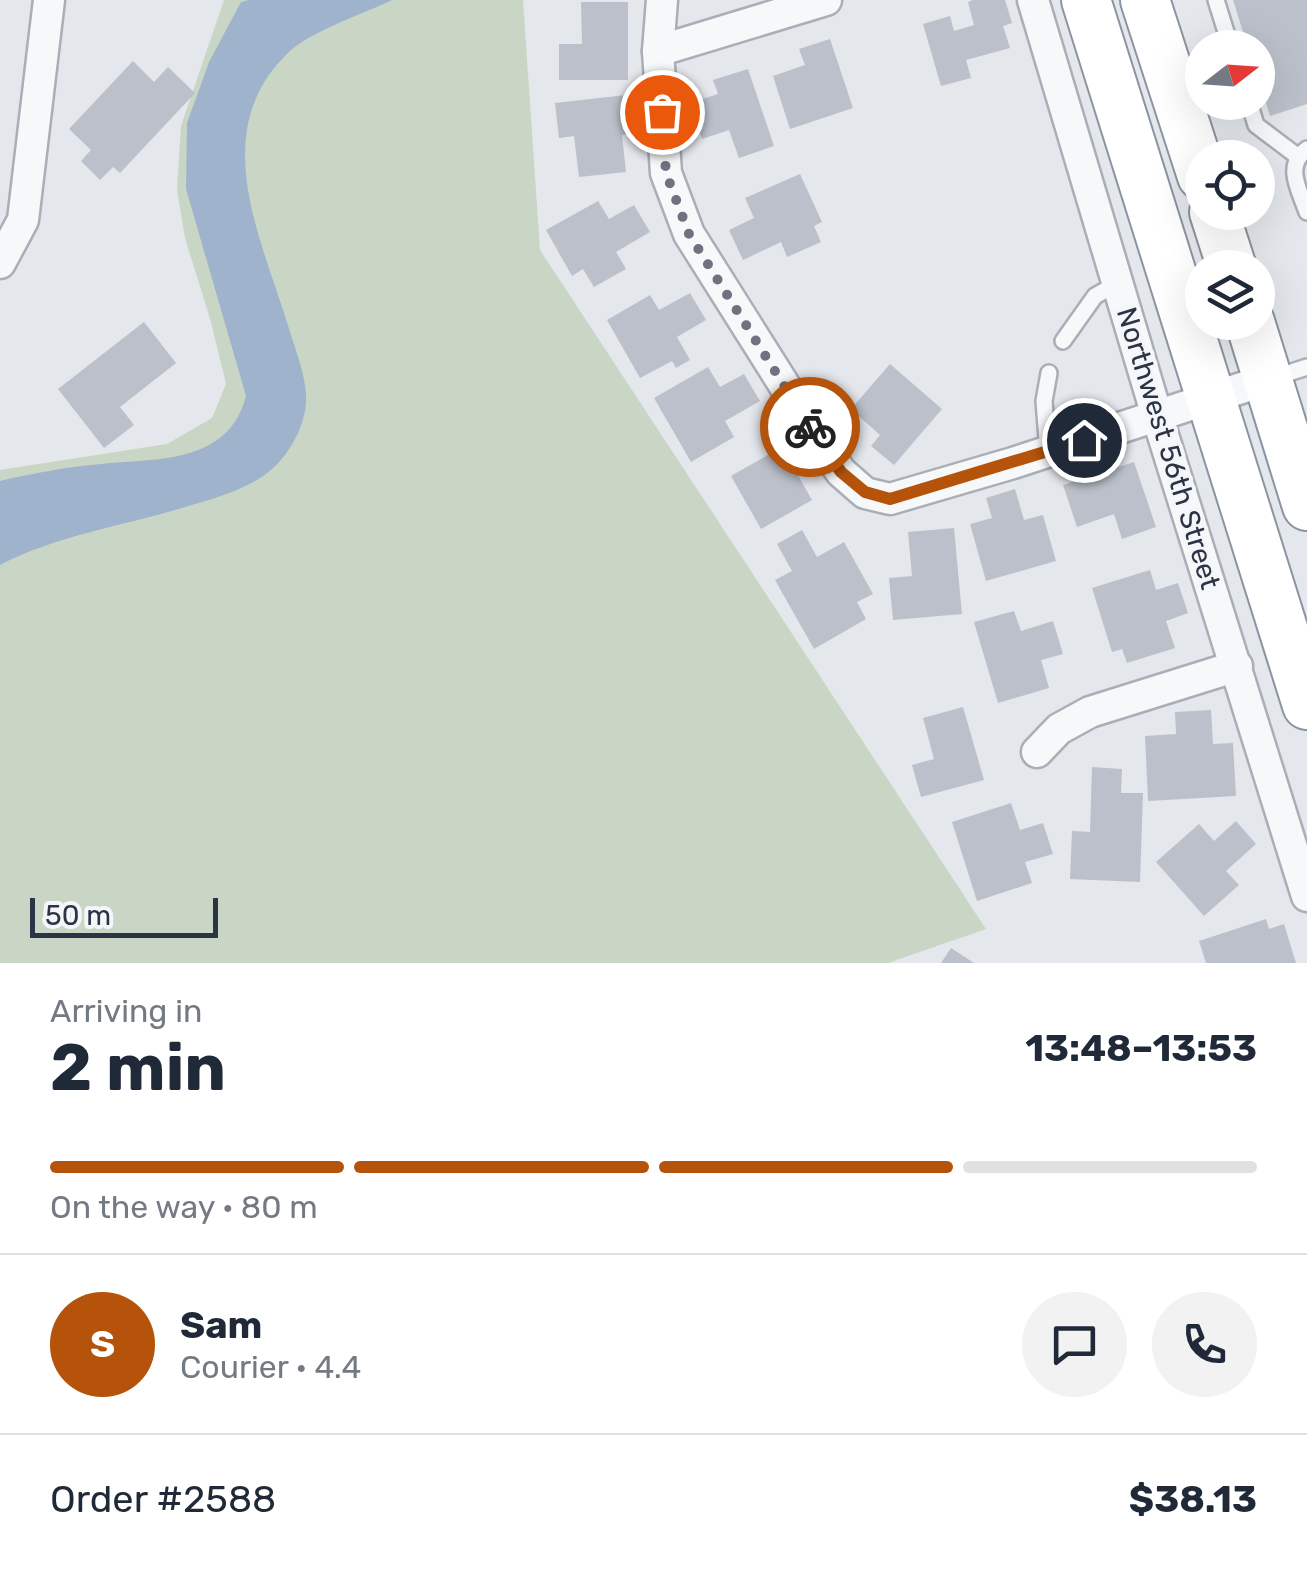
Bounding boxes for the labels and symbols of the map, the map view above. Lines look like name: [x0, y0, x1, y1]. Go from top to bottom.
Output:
north arrow: [1185, 30, 1275, 120]
pin: [620, 70, 705, 155]
street label: Northwest 56th Street: [1110, 303, 1227, 593]
courier: [760, 377, 860, 477]
pin: [1042, 398, 1127, 483]
scale bar: [30, 893, 218, 938]

